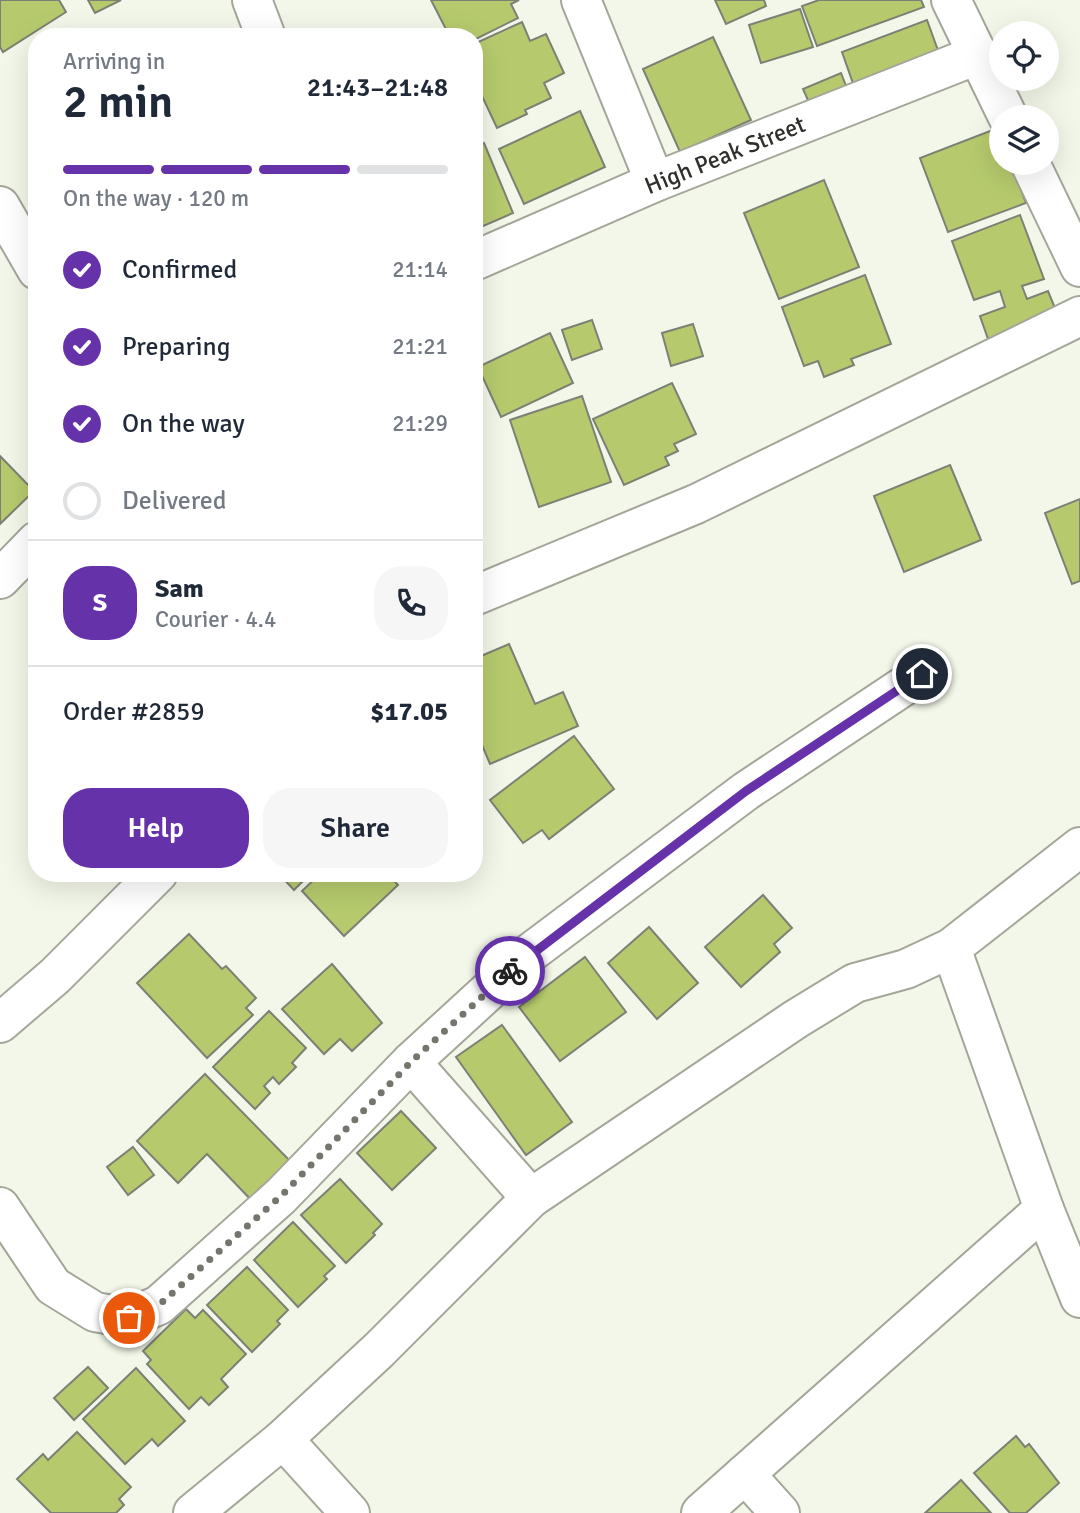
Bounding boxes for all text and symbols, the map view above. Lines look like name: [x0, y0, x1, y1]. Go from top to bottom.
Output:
map controls: [989, 21, 1059, 175]
button: locate: [989, 21, 1059, 91]
text: Arriving in: [63, 47, 165, 76]
text: 21:43–21:48: [307, 72, 448, 104]
text: 2 min: [63, 74, 173, 130]
button: layers: [989, 105, 1059, 175]
street label: High Peak Street: [640, 109, 810, 201]
text: On the way · 120 m: [63, 184, 249, 213]
icon: check: [63, 251, 101, 289]
text: Confirmed: [122, 254, 237, 286]
text: 21:14: [392, 255, 448, 284]
icon: check: [63, 328, 101, 366]
text: Preparing: [122, 331, 230, 363]
text: 21:21: [392, 332, 448, 361]
icon: check: [63, 405, 101, 443]
text: On the way: [122, 408, 245, 440]
text: 21:29: [392, 409, 448, 438]
text: Delivered: [122, 485, 227, 517]
button: phone: [374, 566, 448, 640]
text: Sam: [155, 573, 204, 605]
text: S: [93, 587, 107, 619]
text: Courier · 4.4: [155, 605, 276, 634]
pin: [892, 644, 952, 704]
icon: home: [903, 655, 941, 693]
text: Order #2859: [63, 696, 204, 728]
text: $17.05: [370, 696, 448, 728]
button: Help: [63, 788, 249, 868]
button: Share: [263, 788, 448, 868]
courier: [475, 936, 545, 1006]
icon: bike: [491, 952, 529, 990]
pin: [99, 1288, 159, 1348]
icon: bag: [110, 1299, 148, 1337]

